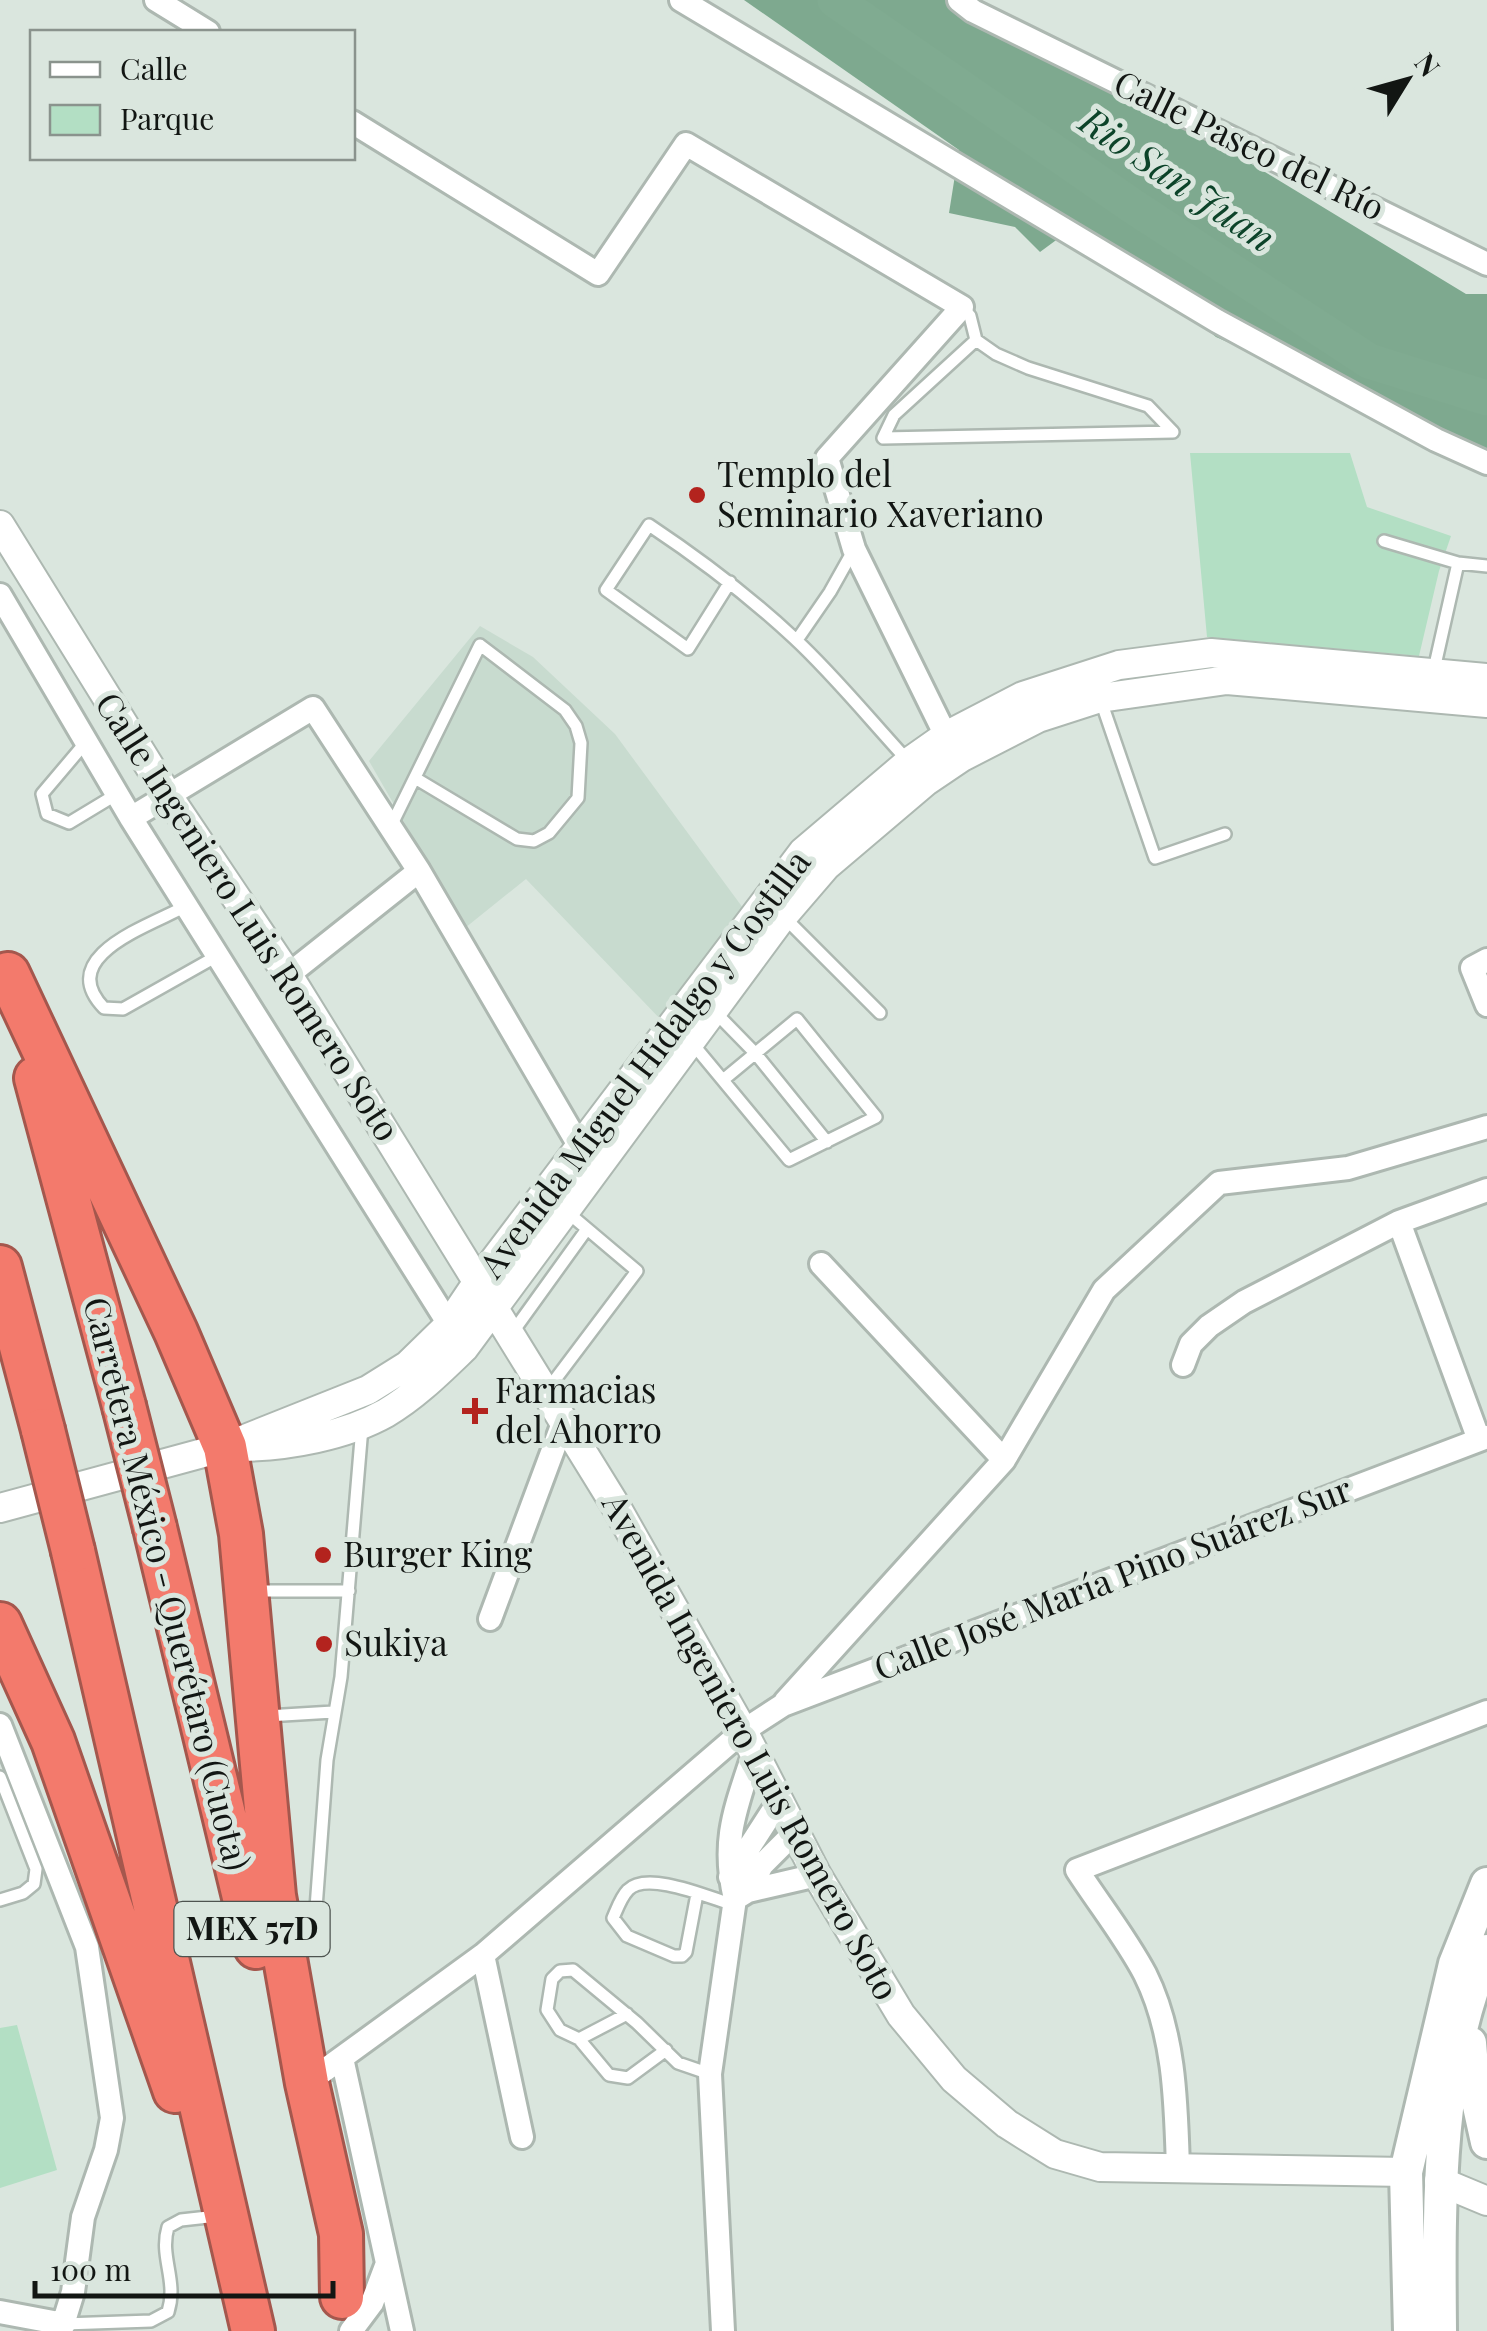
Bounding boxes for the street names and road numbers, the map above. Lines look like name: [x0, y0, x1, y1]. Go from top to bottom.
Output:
street label: Calle Paseo del Río: [1107, 58, 1393, 230]
street label: Calle Ingeniero Luis Romero Soto: [86, 682, 412, 1149]
street label: Avenida Miguel Hidalgo y Costilla: [466, 839, 820, 1287]
street label: Carretera México - Querétaro (Cuota): [74, 1292, 263, 1875]
street label: Calle José María Pino Suárez Sur: [867, 1464, 1358, 1690]
street label: Avenida Ingeniero Luis Romero Soto: [592, 1483, 911, 2007]
road number: MEX 57D: [174, 1902, 330, 1956]

